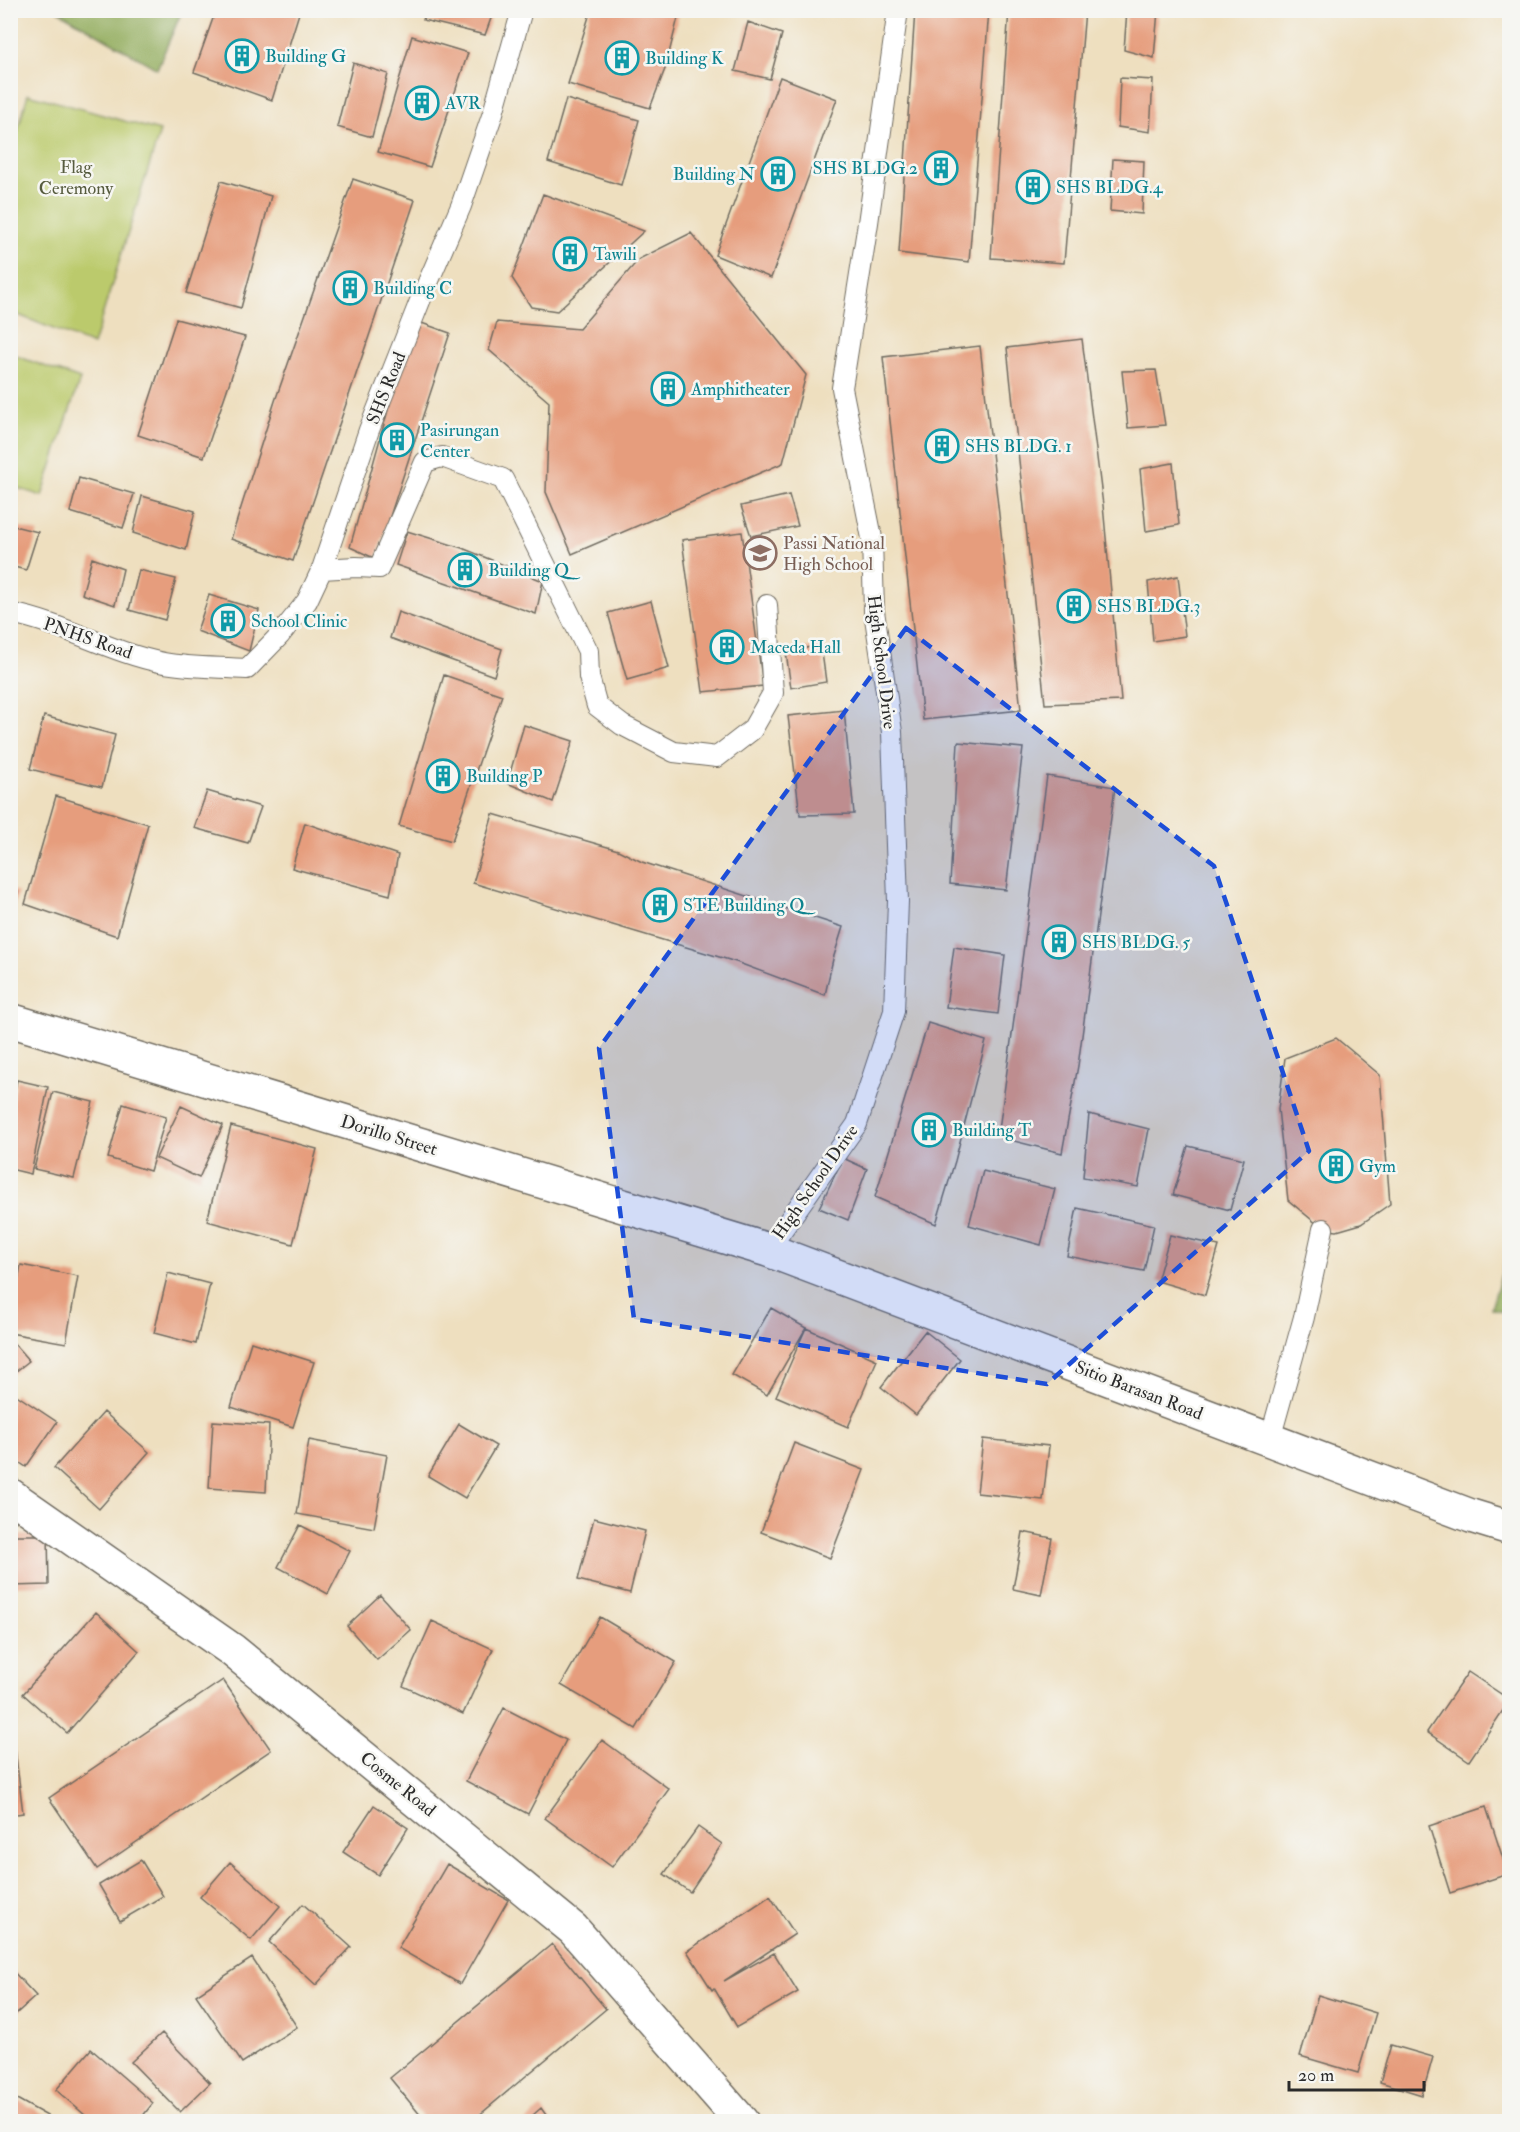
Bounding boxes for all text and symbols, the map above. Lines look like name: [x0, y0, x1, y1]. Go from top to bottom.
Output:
building icon: Building G: [224, 38, 260, 74]
building icon: Building K: [604, 40, 640, 76]
place label: Building G: [265, 45, 346, 68]
place label: Building K: [645, 47, 724, 70]
building icon: AVR: [404, 85, 440, 121]
place label: AVR: [444, 92, 482, 115]
building icon: SHS BLDG.2: [923, 150, 959, 186]
park label: Flag Ceremony: [39, 156, 114, 200]
building icon: Building N: [760, 156, 796, 192]
place label: SHS BLDG.2: [812, 157, 918, 180]
place label: Building N: [673, 163, 755, 186]
building icon: SHS BLDG.4: [1015, 169, 1051, 205]
place label: SHS BLDG.4: [1056, 176, 1164, 199]
building icon: Tawili: [552, 236, 588, 272]
place label: Tawili: [593, 243, 637, 266]
building icon: Building C: [332, 270, 368, 306]
place label: Building C: [373, 277, 452, 300]
street label: SHS Road: [362, 348, 411, 428]
building icon: Amphitheater: [650, 371, 686, 407]
place label: Amphitheater: [690, 378, 790, 401]
place label: Pasirungan Center: [420, 419, 499, 463]
building icon: Pasirungan Center: [379, 422, 415, 458]
building icon: SHS BLDG. 1: [924, 428, 960, 464]
place label: SHS BLDG. 1: [965, 435, 1072, 458]
place label: Passi National High School: [783, 532, 885, 576]
school or university icon: Passi National High School: [742, 535, 778, 571]
building icon: Building Q: [447, 552, 483, 588]
place label: Building Q: [488, 559, 581, 582]
building icon: SHS BLDG.3: [1056, 588, 1092, 624]
street label: High School Drive: [862, 594, 901, 731]
place label: SHS BLDG.3: [1097, 595, 1200, 618]
building icon: School Clinic: [210, 603, 246, 639]
place label: School Clinic: [251, 610, 347, 633]
street label: PNHS Road: [40, 612, 136, 665]
building icon: Maceda Hall: [709, 629, 745, 665]
place label: Maceda Hall: [750, 636, 841, 659]
building icon: Building P: [425, 758, 461, 794]
place label: Building P: [466, 765, 543, 788]
building icon: STE Building Q: [642, 887, 678, 923]
place label: STE Building Q: [683, 894, 816, 917]
building icon: SHS BLDG. 5: [1041, 924, 1077, 960]
place label: SHS BLDG. 5: [1082, 931, 1190, 954]
street label: Dorillo Street: [338, 1110, 440, 1161]
building icon: Building T: [911, 1112, 947, 1148]
place label: Building T: [952, 1119, 1032, 1142]
street label: High School Drive: [767, 1120, 864, 1244]
building icon: Gym: [1318, 1148, 1354, 1184]
place label: Gym: [1359, 1155, 1396, 1178]
street label: Sitio Barasan Road: [1072, 1356, 1206, 1425]
street label: Cosme Road: [355, 1747, 440, 1822]
scale bar: [1289, 2054, 1424, 2092]
text: 20 m: [1298, 2064, 1334, 2087]

